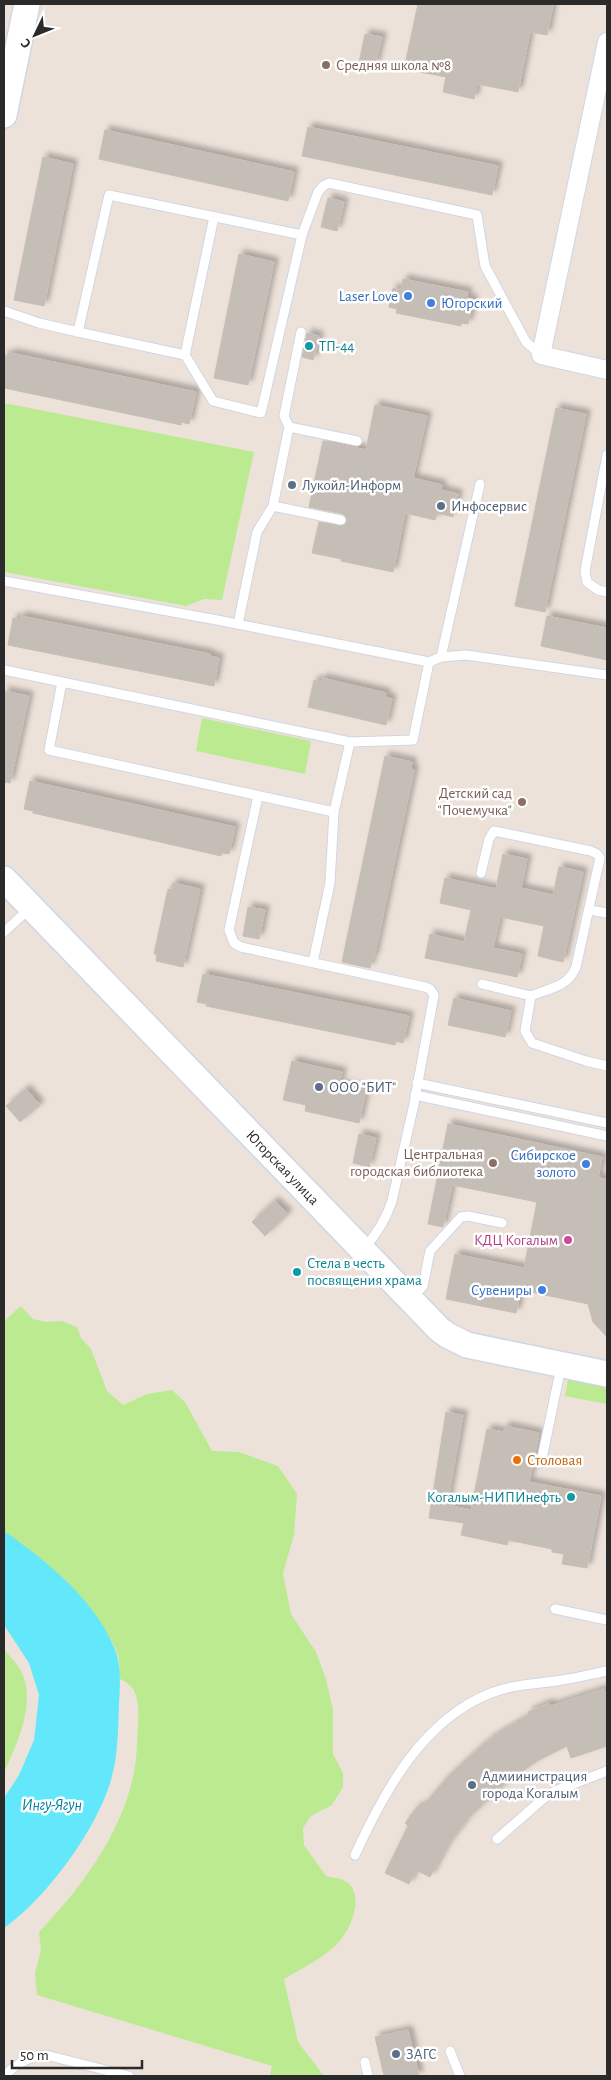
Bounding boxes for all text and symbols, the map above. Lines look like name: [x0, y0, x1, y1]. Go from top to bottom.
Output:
north arrow: [10, 10, 60, 60]
text: С: [18, 35, 34, 51]
place label: Средняя школа №8: [336, 58, 451, 73]
marker: Средняя школа №8: [320, 59, 332, 71]
place label: Laser Love: [339, 289, 398, 304]
marker: Laser Love: [402, 290, 414, 302]
place label: Югорский: [441, 296, 503, 311]
marker: Югорский: [425, 297, 437, 309]
place label: ТП-44: [319, 339, 355, 354]
marker: ТП-44: [303, 340, 315, 352]
place label: Лукойл-Информ: [302, 478, 401, 493]
marker: Лукойл-Информ: [286, 479, 298, 491]
place label: Инфосервис: [451, 499, 527, 514]
marker: Инфосервис: [435, 500, 447, 512]
place label: Детский сад "Почемучка": [438, 786, 512, 818]
marker: Детский сад "Почемучка": [516, 796, 528, 808]
place label: ООО "БИТ": [329, 1080, 396, 1095]
marker: ООО "БИТ": [313, 1081, 325, 1093]
street label: Югорская улица: [243, 1127, 322, 1208]
place label: Центральная городская библиотека: [350, 1147, 483, 1179]
place label: Сибирское золото: [510, 1148, 576, 1180]
marker: Центральная городская библиотека: [487, 1157, 499, 1169]
marker: Сибирское золото: [580, 1158, 592, 1170]
place label: КДЦ Когалым: [474, 1233, 558, 1248]
marker: КДЦ Когалым: [562, 1234, 574, 1246]
place label: Стела в честь посвящения храма: [307, 1256, 422, 1288]
marker: Стела в честь посвящения храма: [291, 1266, 303, 1278]
place label: Сувениры: [471, 1283, 532, 1298]
marker: Сувениры: [536, 1284, 548, 1296]
place label: Столовая: [527, 1453, 582, 1468]
marker: Столовая: [511, 1454, 523, 1466]
place label: Когалым-НИПИнефть: [427, 1490, 562, 1505]
marker: Когалым-НИПИнефть: [565, 1491, 577, 1503]
place label: Адмиинистрация города Когалым: [482, 1769, 587, 1801]
marker: Адмиинистрация города Когалым: [466, 1779, 478, 1791]
water label: Ингу-Ягун: [22, 1797, 82, 1813]
scale bar: [12, 2038, 142, 2070]
place label: ЗАГС: [406, 2047, 437, 2062]
text: 50 m: [20, 2048, 49, 2063]
marker: ЗАГС: [390, 2048, 402, 2060]

